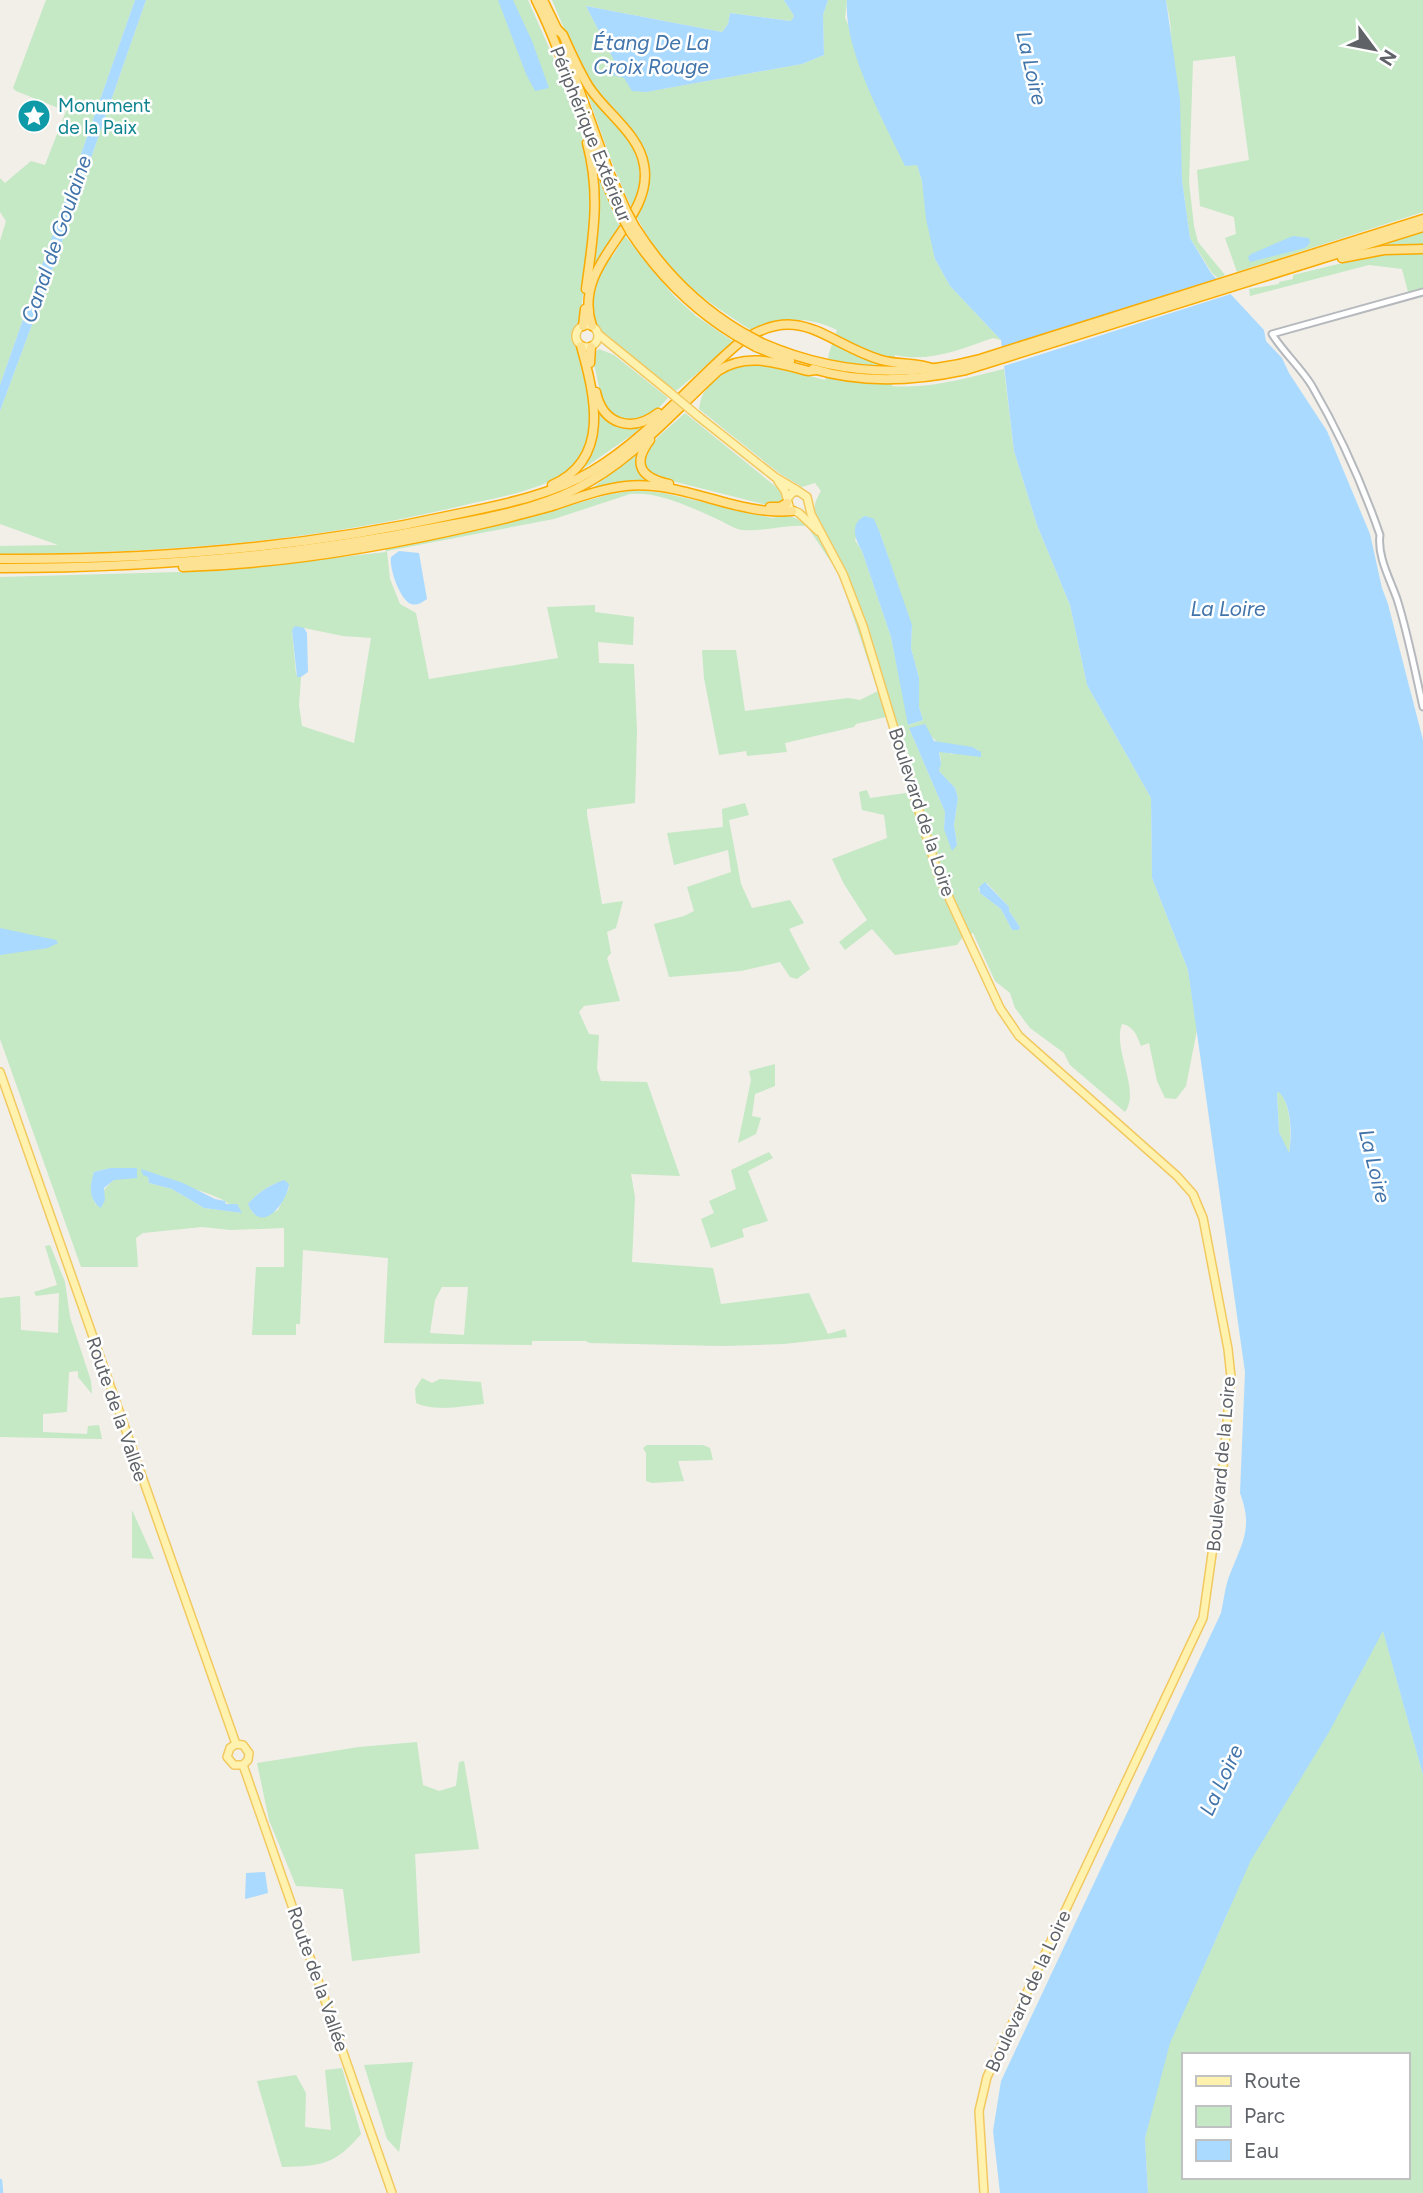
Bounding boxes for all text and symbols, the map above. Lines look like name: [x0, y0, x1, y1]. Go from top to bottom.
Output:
north arrow: [1339, 14, 1409, 84]
water label: La Loire: [1011, 29, 1053, 108]
water label: Étang De La Croix Rouge: [593, 30, 709, 79]
street label: Périphérique Extérieur: [545, 43, 637, 226]
text: N: [1374, 45, 1402, 70]
place label: Monument de la Paix: [58, 94, 151, 139]
place icon: Monument de la Paix: [15, 97, 53, 135]
water label: Canal de Goulaine: [16, 152, 97, 326]
water label: La Loire: [1190, 596, 1266, 621]
street label: Boulevard de la Loire: [884, 725, 960, 899]
water label: La Loire: [1354, 1127, 1396, 1206]
street label: Route de la Vallée: [81, 1334, 153, 1484]
street label: Boulevard de la Loire: [1202, 1375, 1240, 1553]
water label: La Loire: [1194, 1740, 1248, 1819]
street label: Route de la Vallée: [282, 1904, 354, 2054]
street label: Boulevard de la Loire: [980, 1906, 1076, 2076]
legend: [1182, 2053, 1409, 2179]
text: Route: [1244, 2068, 1300, 2093]
text: Parc: [1244, 2103, 1285, 2128]
text: Eau: [1244, 2138, 1279, 2163]

